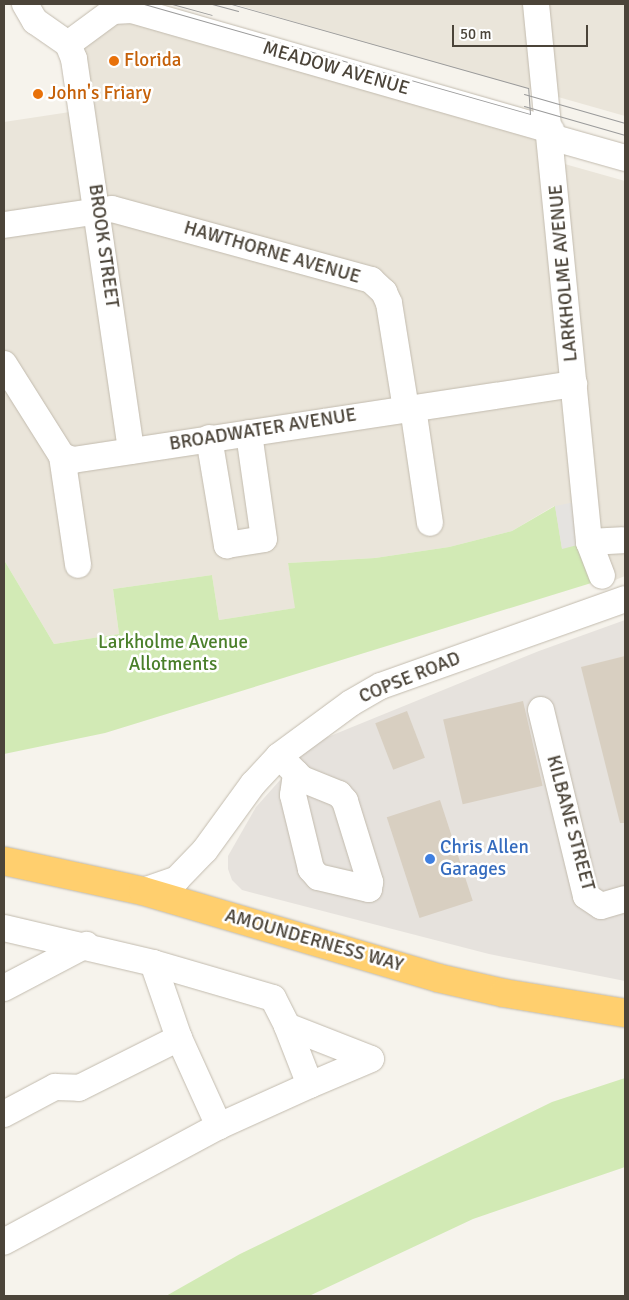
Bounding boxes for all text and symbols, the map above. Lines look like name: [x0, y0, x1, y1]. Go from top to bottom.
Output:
scale bar: [454, 15, 590, 47]
text: 50 m: [460, 25, 491, 43]
street label: MEADOW AVENUE: [260, 37, 412, 101]
place label: Florida: [124, 50, 181, 72]
marker: Florida: [108, 55, 120, 67]
place label: John's Friary: [48, 83, 151, 105]
marker: John's Friary: [32, 88, 44, 100]
street label: BROOK STREET: [83, 183, 123, 309]
street label: LARKHOLME AVENUE: [545, 183, 583, 363]
street label: HAWTHORNE AVENUE: [181, 217, 363, 289]
street label: BROADWATER AVENUE: [168, 404, 358, 456]
park label: Larkholme Avenue Allotments: [98, 632, 248, 676]
street label: COPSE ROAD: [356, 647, 464, 709]
street label: KILBANE STREET: [541, 753, 599, 893]
place label: Chris Allen Garages: [440, 837, 529, 881]
marker: Chris Allen Garages: [424, 853, 436, 865]
street label: AMOUNDERNESS WAY: [222, 905, 406, 977]

